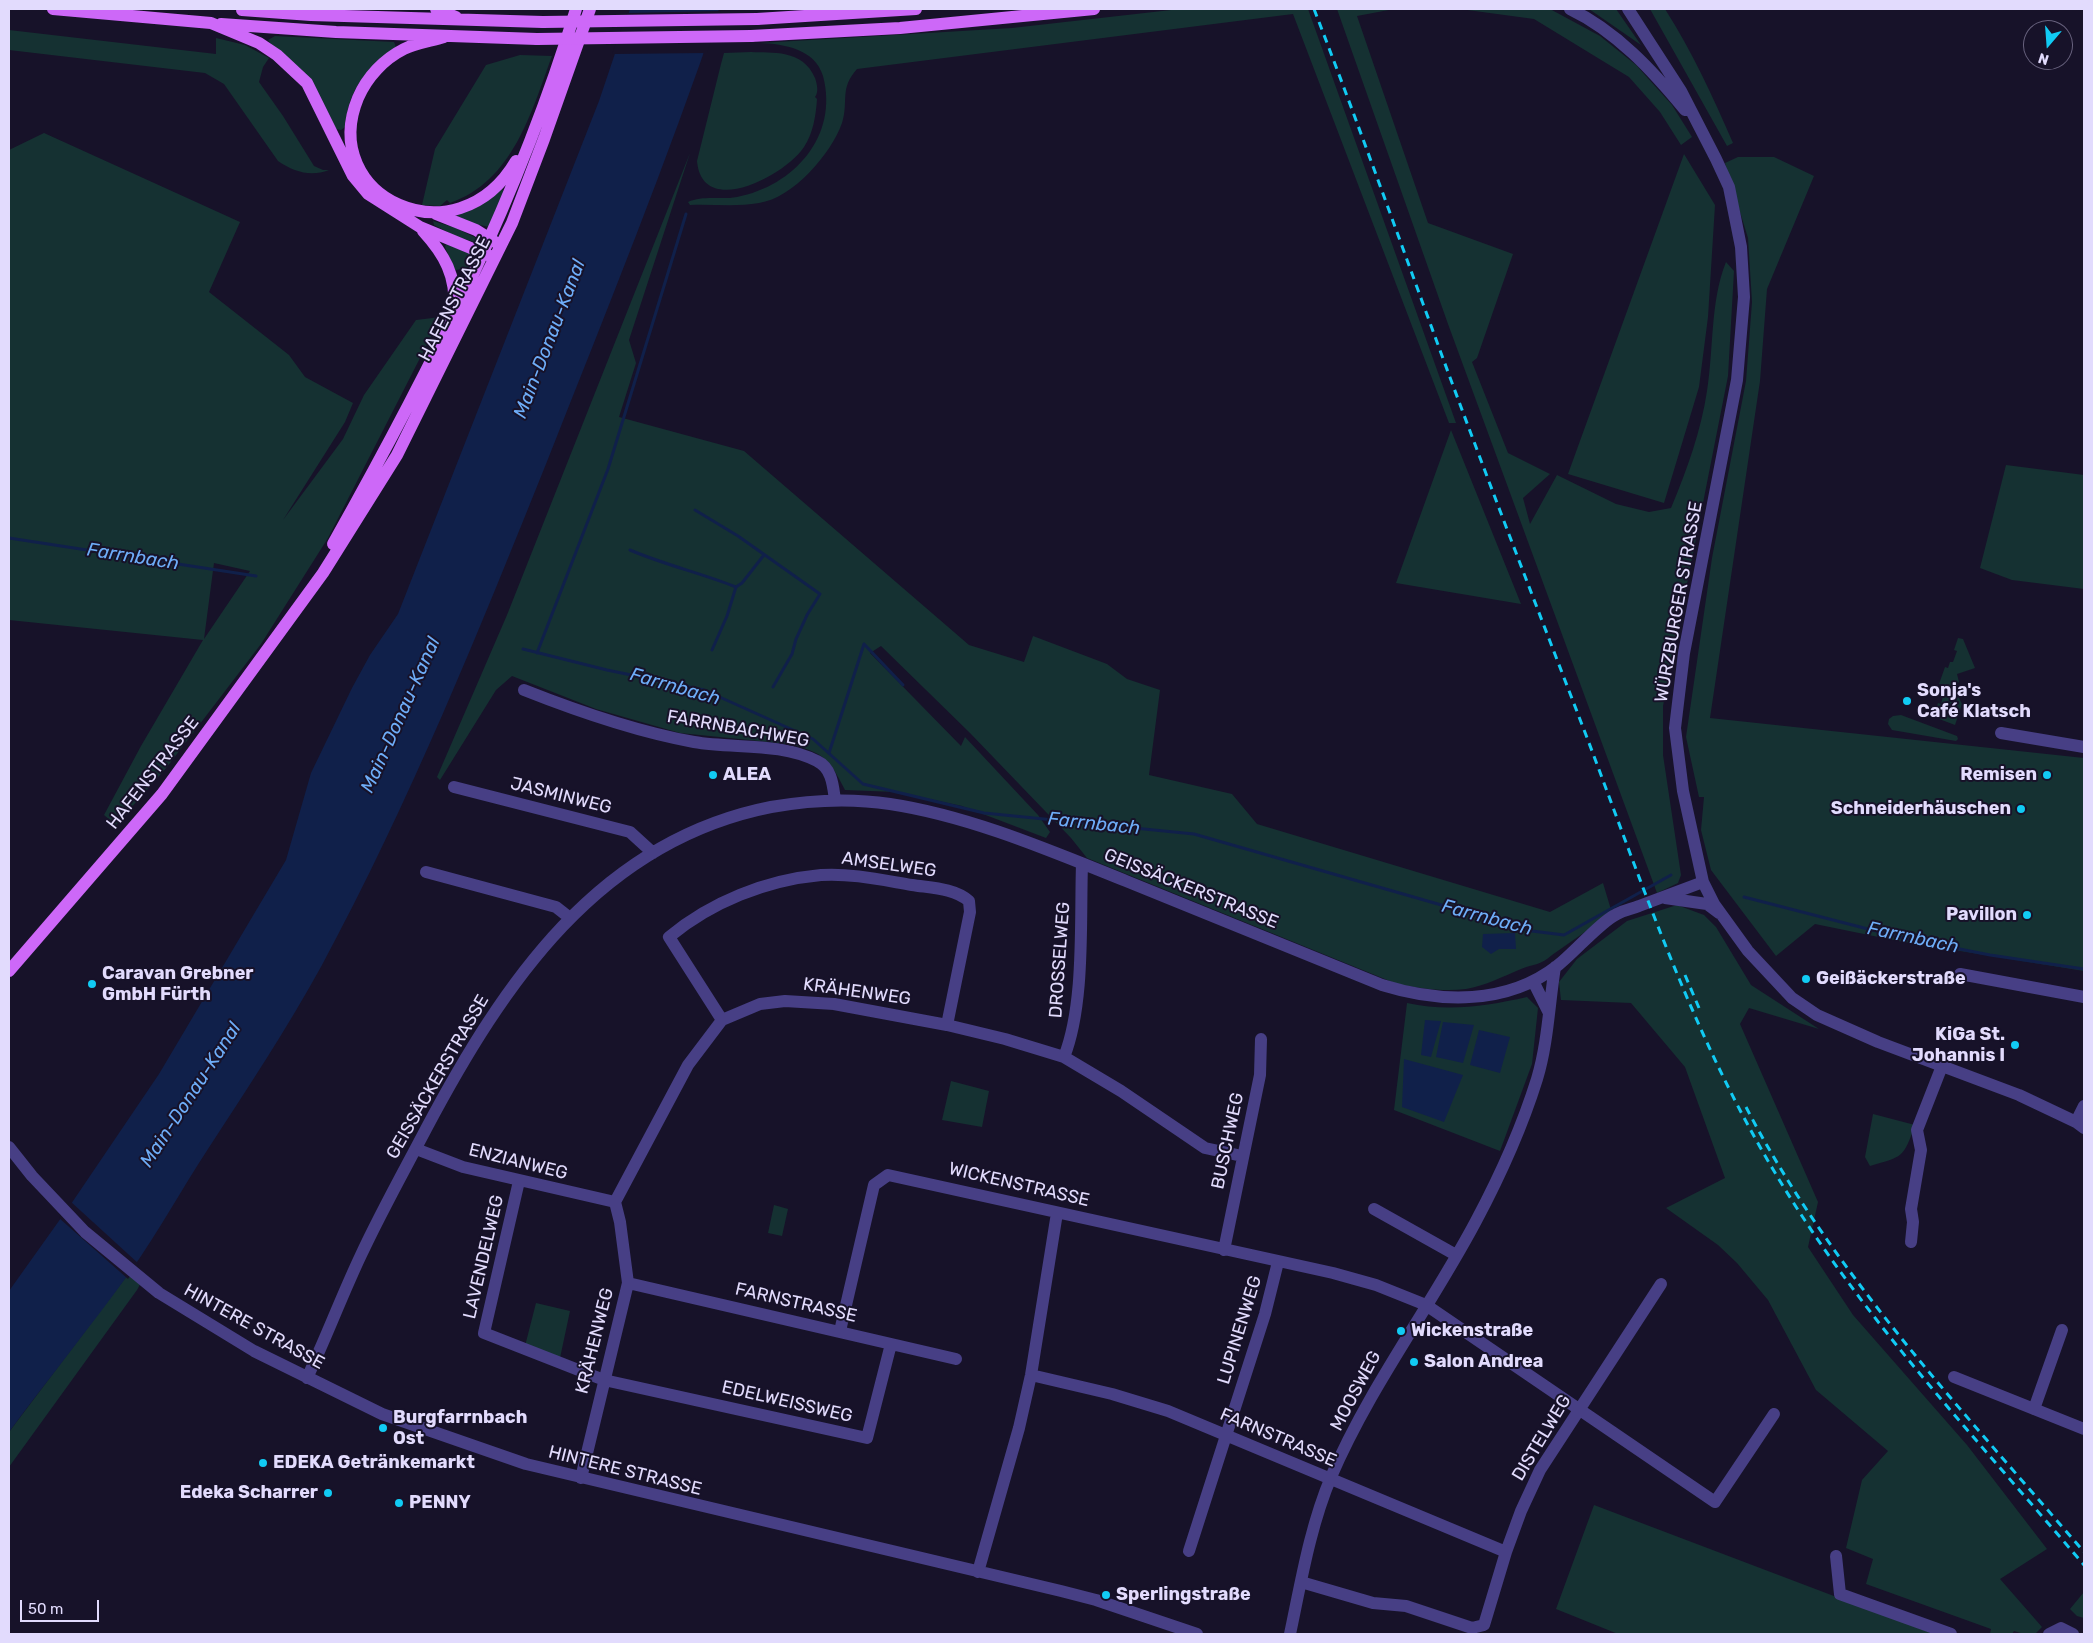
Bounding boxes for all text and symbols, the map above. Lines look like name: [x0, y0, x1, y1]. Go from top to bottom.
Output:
north arrow: [2023, 20, 2073, 70]
text: N: [2036, 49, 2051, 68]
street label: HAFENSTRASSE: [414, 233, 496, 365]
water label: Main-Donau-Kanal: [509, 256, 591, 422]
street label: WÜRZBURGER STRASSE: [1651, 500, 1707, 704]
water label: Farrnbach: [85, 538, 181, 576]
water label: Main-Donau-Kanal: [356, 634, 446, 796]
water label: Farrnbach: [627, 663, 723, 711]
place label: Sonja's Café Klatsch: [1917, 680, 2031, 722]
marker: Sonja's Café Klatsch: [1901, 695, 1913, 707]
street label: FARRNBACHWEG: [665, 706, 811, 752]
street label: HAFENSTRASSE: [102, 712, 204, 834]
place label: ALEA: [723, 764, 771, 786]
place label: Remisen: [1960, 764, 2037, 786]
marker: ALEA: [707, 769, 719, 781]
marker: Remisen: [2041, 769, 2053, 781]
street label: JASMINWEG: [508, 773, 614, 819]
place label: Schneiderhäuschen: [1831, 798, 2011, 820]
marker: Schneiderhäuschen: [2015, 803, 2027, 815]
water label: Farrnbach: [1047, 808, 1141, 840]
street label: GEISSÄCKERSTRASSE: [1101, 844, 1281, 934]
street label: AMSELWEG: [840, 848, 938, 882]
water label: Farrnbach: [1439, 895, 1535, 941]
street label: DROSSELWEG: [1045, 901, 1075, 1019]
place label: Pavillon: [1946, 904, 2017, 926]
marker: Pavillon: [2021, 909, 2033, 921]
water label: Farrnbach: [1865, 917, 1961, 959]
place label: Caravan Grebner GmbH Fürth: [102, 963, 253, 1006]
place label: Geißäckerstraße: [1816, 968, 1966, 990]
marker: Geißäckerstraße: [1800, 973, 1812, 985]
street label: KRÄHENWEG: [802, 974, 912, 1010]
marker: Caravan Grebner GmbH Fürth: [86, 978, 98, 990]
street label: GEISSÄCKERSTRASSE: [382, 991, 494, 1163]
water label: Main-Donau-Kanal: [136, 1018, 246, 1172]
place label: KiGa St. Johannis I: [1912, 1024, 2005, 1066]
marker: KiGa St. Johannis I: [2009, 1039, 2021, 1051]
street label: BUSCHWEG: [1207, 1091, 1249, 1191]
street label: ENZIANWEG: [466, 1139, 570, 1185]
street label: WICKENSTRASSE: [946, 1158, 1092, 1212]
street label: LAVENDELWEG: [459, 1193, 509, 1321]
street label: LUPINENWEG: [1213, 1273, 1267, 1387]
street label: FARNSTRASSE: [733, 1278, 859, 1328]
street label: HINTERE STRASSE: [180, 1279, 328, 1375]
street label: KRÄHENWEG: [571, 1286, 619, 1396]
place label: Wickenstraße: [1411, 1320, 1533, 1342]
marker: Wickenstraße: [1395, 1325, 1407, 1337]
street label: MOOSWEG: [1326, 1347, 1386, 1435]
place label: Salon Andrea: [1424, 1351, 1543, 1373]
marker: Salon Andrea: [1408, 1356, 1420, 1368]
street label: EDELWEISSWEG: [720, 1376, 854, 1428]
street label: DISTELWEG: [1508, 1391, 1576, 1485]
street label: FARNSTRASSE: [1216, 1404, 1340, 1472]
place label: Burgfarrnbach Ost: [393, 1407, 527, 1450]
marker: Burgfarrnbach Ost: [377, 1422, 389, 1434]
street label: HINTERE STRASSE: [546, 1442, 704, 1500]
place label: EDEKA Getränkemarkt: [273, 1452, 475, 1474]
marker: EDEKA Getränkemarkt: [257, 1457, 269, 1469]
place label: Edeka Scharrer: [180, 1482, 318, 1504]
marker: Edeka Scharrer: [322, 1487, 334, 1499]
place label: PENNY: [409, 1492, 471, 1514]
marker: PENNY: [393, 1497, 405, 1509]
place label: Sperlingstraße: [1116, 1584, 1251, 1606]
marker: Sperlingstraße: [1100, 1589, 1112, 1601]
scale bar: [22, 1590, 101, 1622]
text: 50 m: [28, 1600, 63, 1618]

